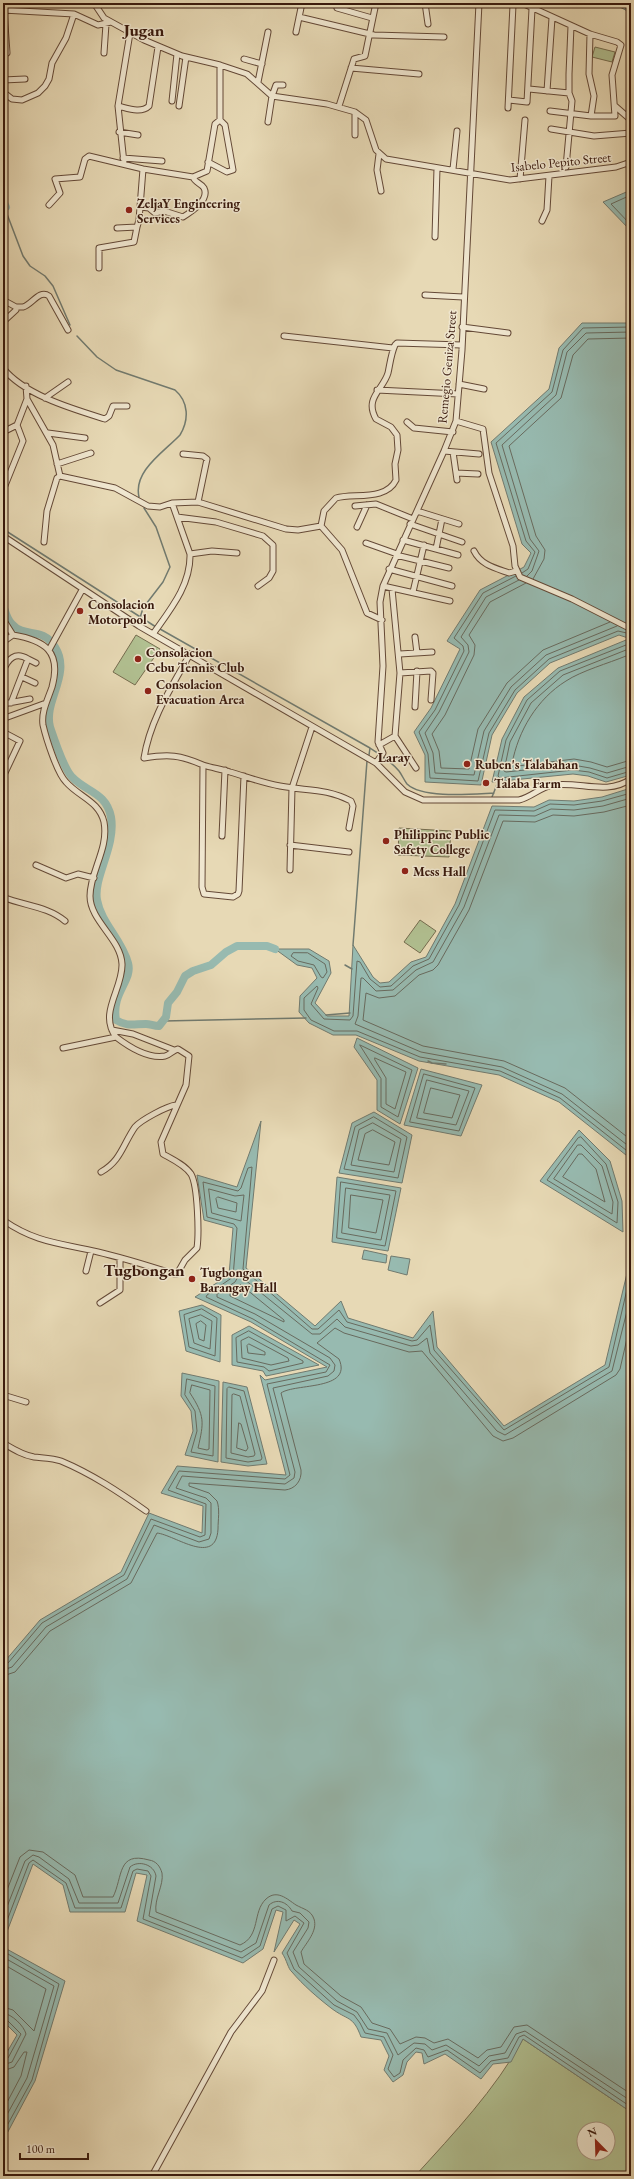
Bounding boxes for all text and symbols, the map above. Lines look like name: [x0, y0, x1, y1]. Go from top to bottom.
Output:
district label: Jugan: [122, 19, 165, 41]
street label: Isabelo Pepito Street: [510, 148, 612, 176]
place label: ZeljaY Engineering Services: [137, 195, 241, 227]
marker: ZeljaY Engineering Services: [124, 205, 134, 215]
street label: Remegio Geniza Street: [434, 310, 460, 424]
place label: Consolacion Motorpool: [88, 596, 155, 628]
marker: Consolacion Motorpool: [75, 606, 85, 616]
place label: Consolacion Cebu Tennis Club: [146, 644, 244, 676]
marker: Consolacion Cebu Tennis Club: [133, 654, 143, 664]
place label: Consolacion Evacuation Area: [156, 676, 245, 708]
marker: Consolacion Evacuation Area: [143, 686, 153, 696]
district label: Laray: [378, 748, 411, 766]
place label: Ruben's Talabahan: [475, 756, 579, 773]
marker: Ruben's Talabahan: [462, 759, 472, 769]
place label: Talaba Farm: [494, 775, 561, 792]
marker: Talaba Farm: [481, 778, 491, 788]
place label: Philippine Public Safety College: [394, 826, 490, 858]
marker: Philippine Public Safety College: [381, 836, 391, 846]
place label: Mess Hall: [413, 863, 466, 880]
marker: Mess Hall: [400, 866, 410, 876]
district label: Tugbongan: [103, 1259, 185, 1281]
place label: Tugbongan Barangay Hall: [200, 1264, 277, 1296]
marker: Tugbongan Barangay Hall: [187, 1274, 197, 1284]
north arrow: [576, 2121, 616, 2161]
text: N: [585, 2124, 599, 2140]
scale bar: [20, 2135, 88, 2161]
text: 100 m: [26, 2141, 56, 2157]

